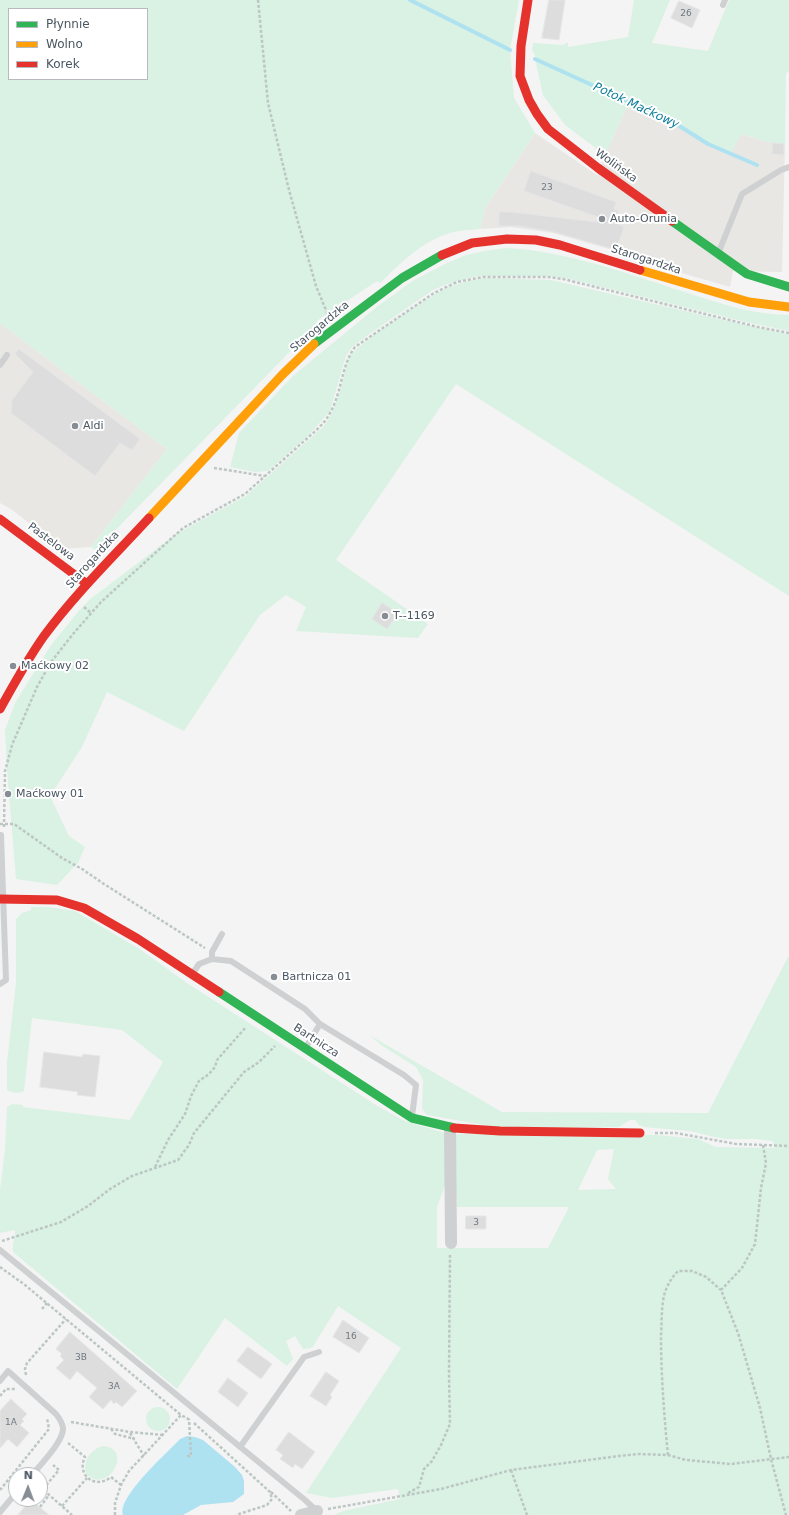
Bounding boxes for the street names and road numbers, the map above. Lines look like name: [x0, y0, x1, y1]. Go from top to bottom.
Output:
street label: Wolińska: [592, 146, 640, 186]
street label: Starogardzka: [609, 242, 683, 278]
street label: Starogardzka: [288, 299, 352, 355]
street label: Pastelowa: [25, 520, 77, 564]
street label: Starogardzka: [64, 529, 122, 591]
street label: Bartnicza: [291, 1021, 341, 1061]

